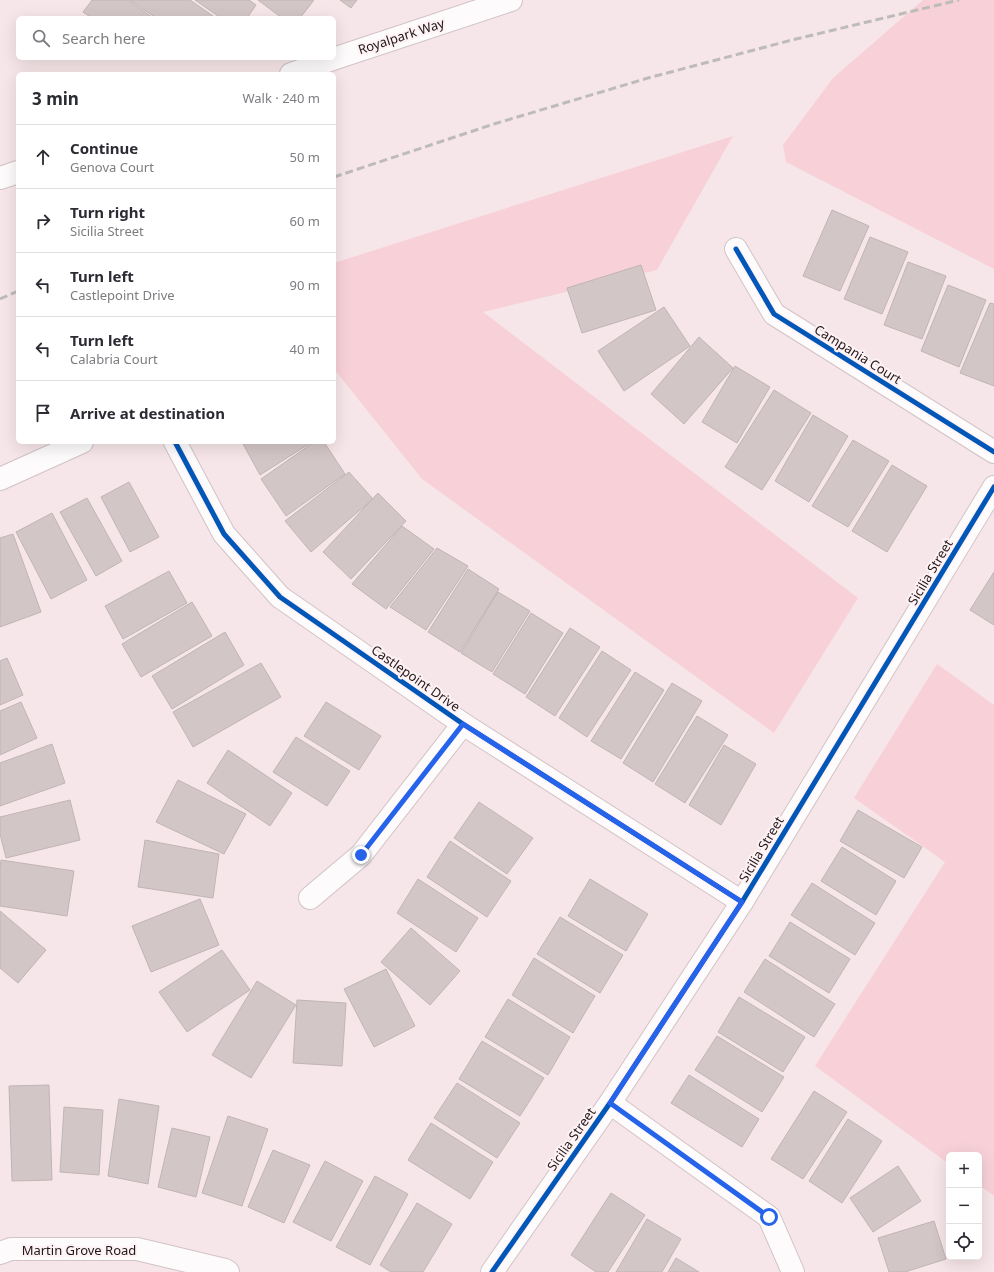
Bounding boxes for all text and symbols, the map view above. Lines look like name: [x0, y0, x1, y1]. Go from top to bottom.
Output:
street label: Royalpark Way: [356, 13, 447, 58]
search box: [16, 16, 336, 60]
icon: search: [30, 27, 52, 49]
text: Search here: [62, 28, 145, 48]
text: 3 min: [32, 87, 79, 110]
text: Walk · 240 m: [242, 89, 320, 107]
text: Continue: [70, 138, 138, 158]
icon: ahead: [32, 146, 54, 168]
text: 50 m: [290, 148, 320, 166]
text: Genova Court: [70, 158, 154, 176]
text: Turn right: [70, 202, 145, 222]
icon: right: [32, 210, 54, 232]
text: 60 m: [290, 212, 320, 230]
text: Sicilia Street: [70, 222, 144, 240]
text: Turn left: [70, 266, 134, 286]
icon: left: [32, 274, 54, 296]
text: 90 m: [290, 276, 320, 294]
text: Castlepoint Drive: [70, 286, 175, 304]
street label: Campania Court: [811, 320, 905, 388]
text: Turn left: [70, 330, 134, 350]
icon: left: [32, 338, 54, 360]
text: 40 m: [290, 340, 320, 358]
text: Calabria Court: [70, 350, 158, 368]
icon: arrive: [32, 402, 54, 424]
text: Arrive at destination: [70, 403, 225, 423]
street label: Sicilia Street: [903, 535, 957, 608]
street label: Castlepoint Drive: [368, 641, 464, 715]
street label: Sicilia Street: [734, 812, 788, 885]
route end: [352, 846, 370, 864]
street label: Sicilia Street: [542, 1103, 600, 1174]
map controls: [946, 1152, 982, 1260]
button: +: [946, 1152, 982, 1188]
button: −: [946, 1188, 982, 1224]
route start: [760, 1208, 778, 1226]
button: locate: [946, 1224, 982, 1260]
street label: Martin Grove Road: [22, 1241, 136, 1259]

